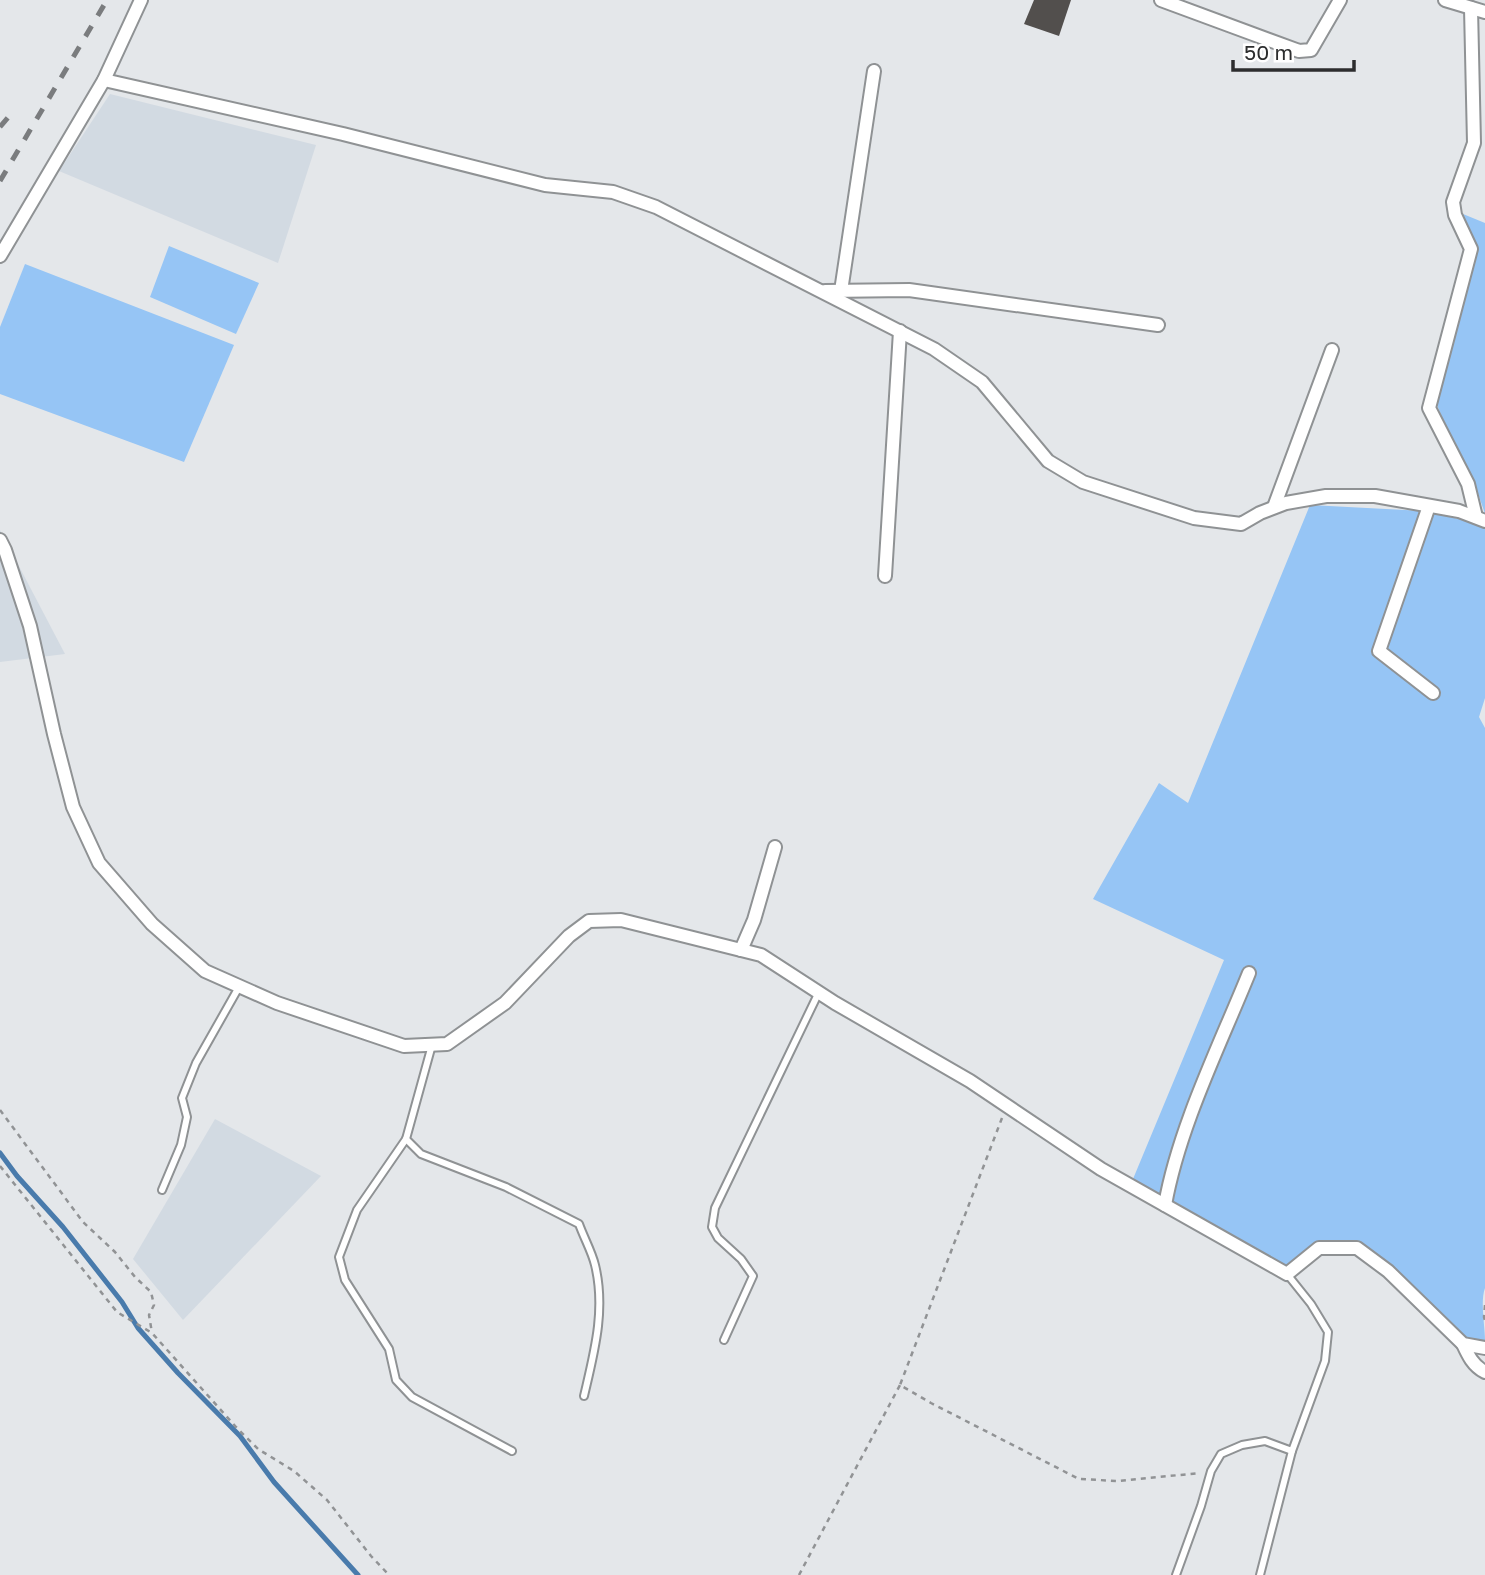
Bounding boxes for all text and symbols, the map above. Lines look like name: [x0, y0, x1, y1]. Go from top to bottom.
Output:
scale bar: [1233, 28, 1354, 72]
text: 50 m: [1244, 39, 1293, 65]

